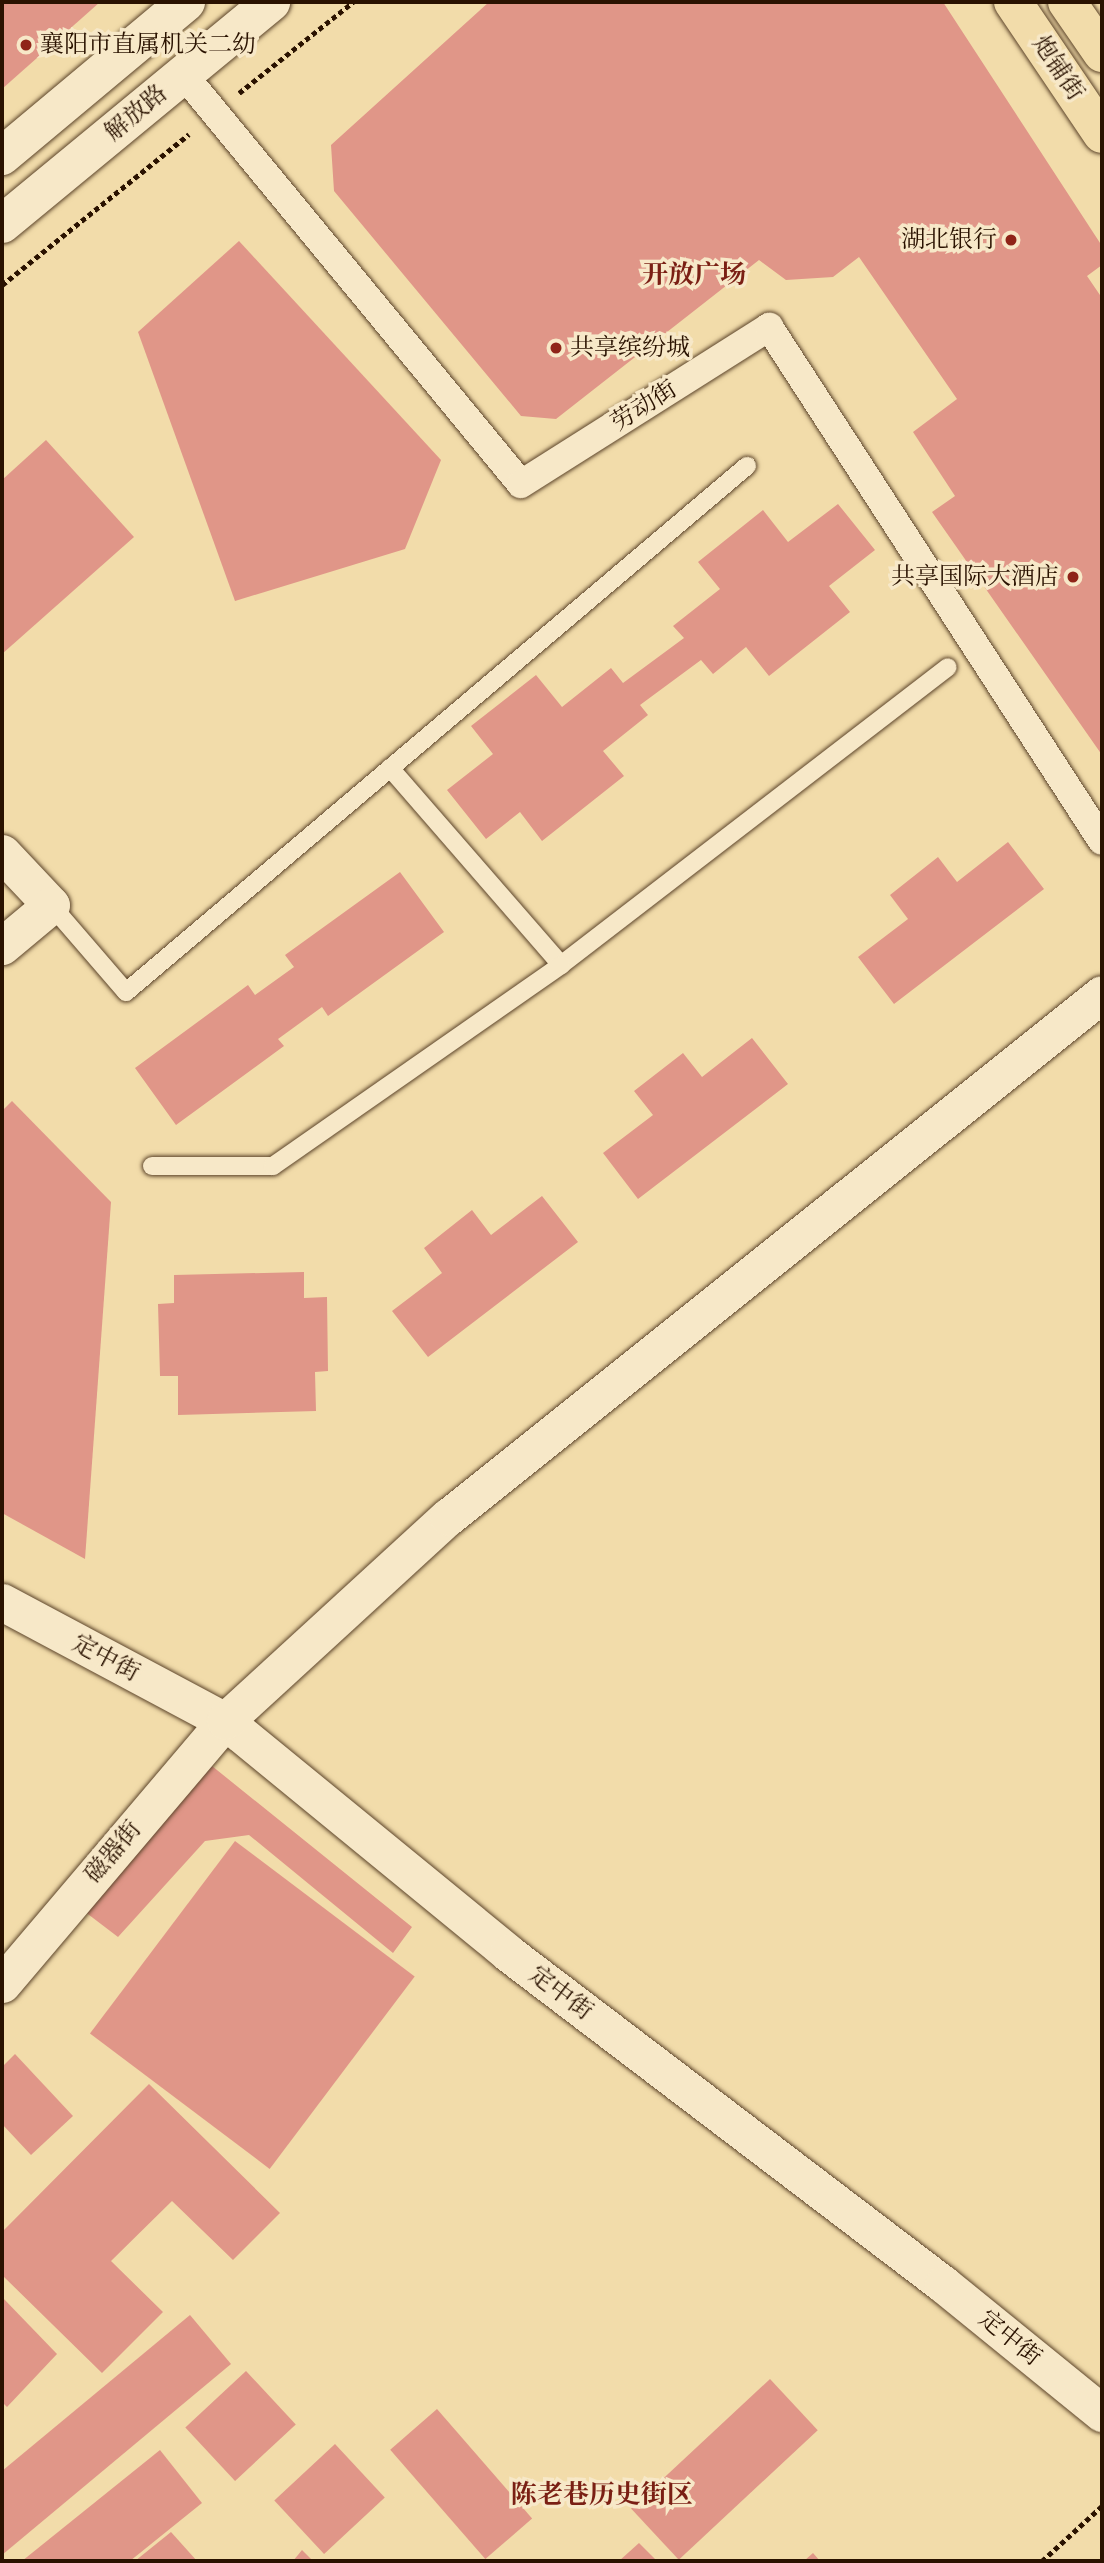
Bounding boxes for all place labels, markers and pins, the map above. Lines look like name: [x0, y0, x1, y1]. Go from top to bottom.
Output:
place label: 襄阳市直属机关二幼: [40, 31, 256, 59]
marker: 襄阳市直属机关二幼: [18, 37, 34, 53]
place label: 湖北银行: [901, 226, 997, 254]
marker: 湖北银行: [1003, 232, 1019, 248]
place label: 共享缤纷城: [570, 334, 690, 362]
marker: 共享缤纷城: [548, 340, 564, 356]
place label: 共享国际大酒店: [891, 563, 1059, 591]
marker: 共享国际大酒店: [1065, 569, 1081, 585]

